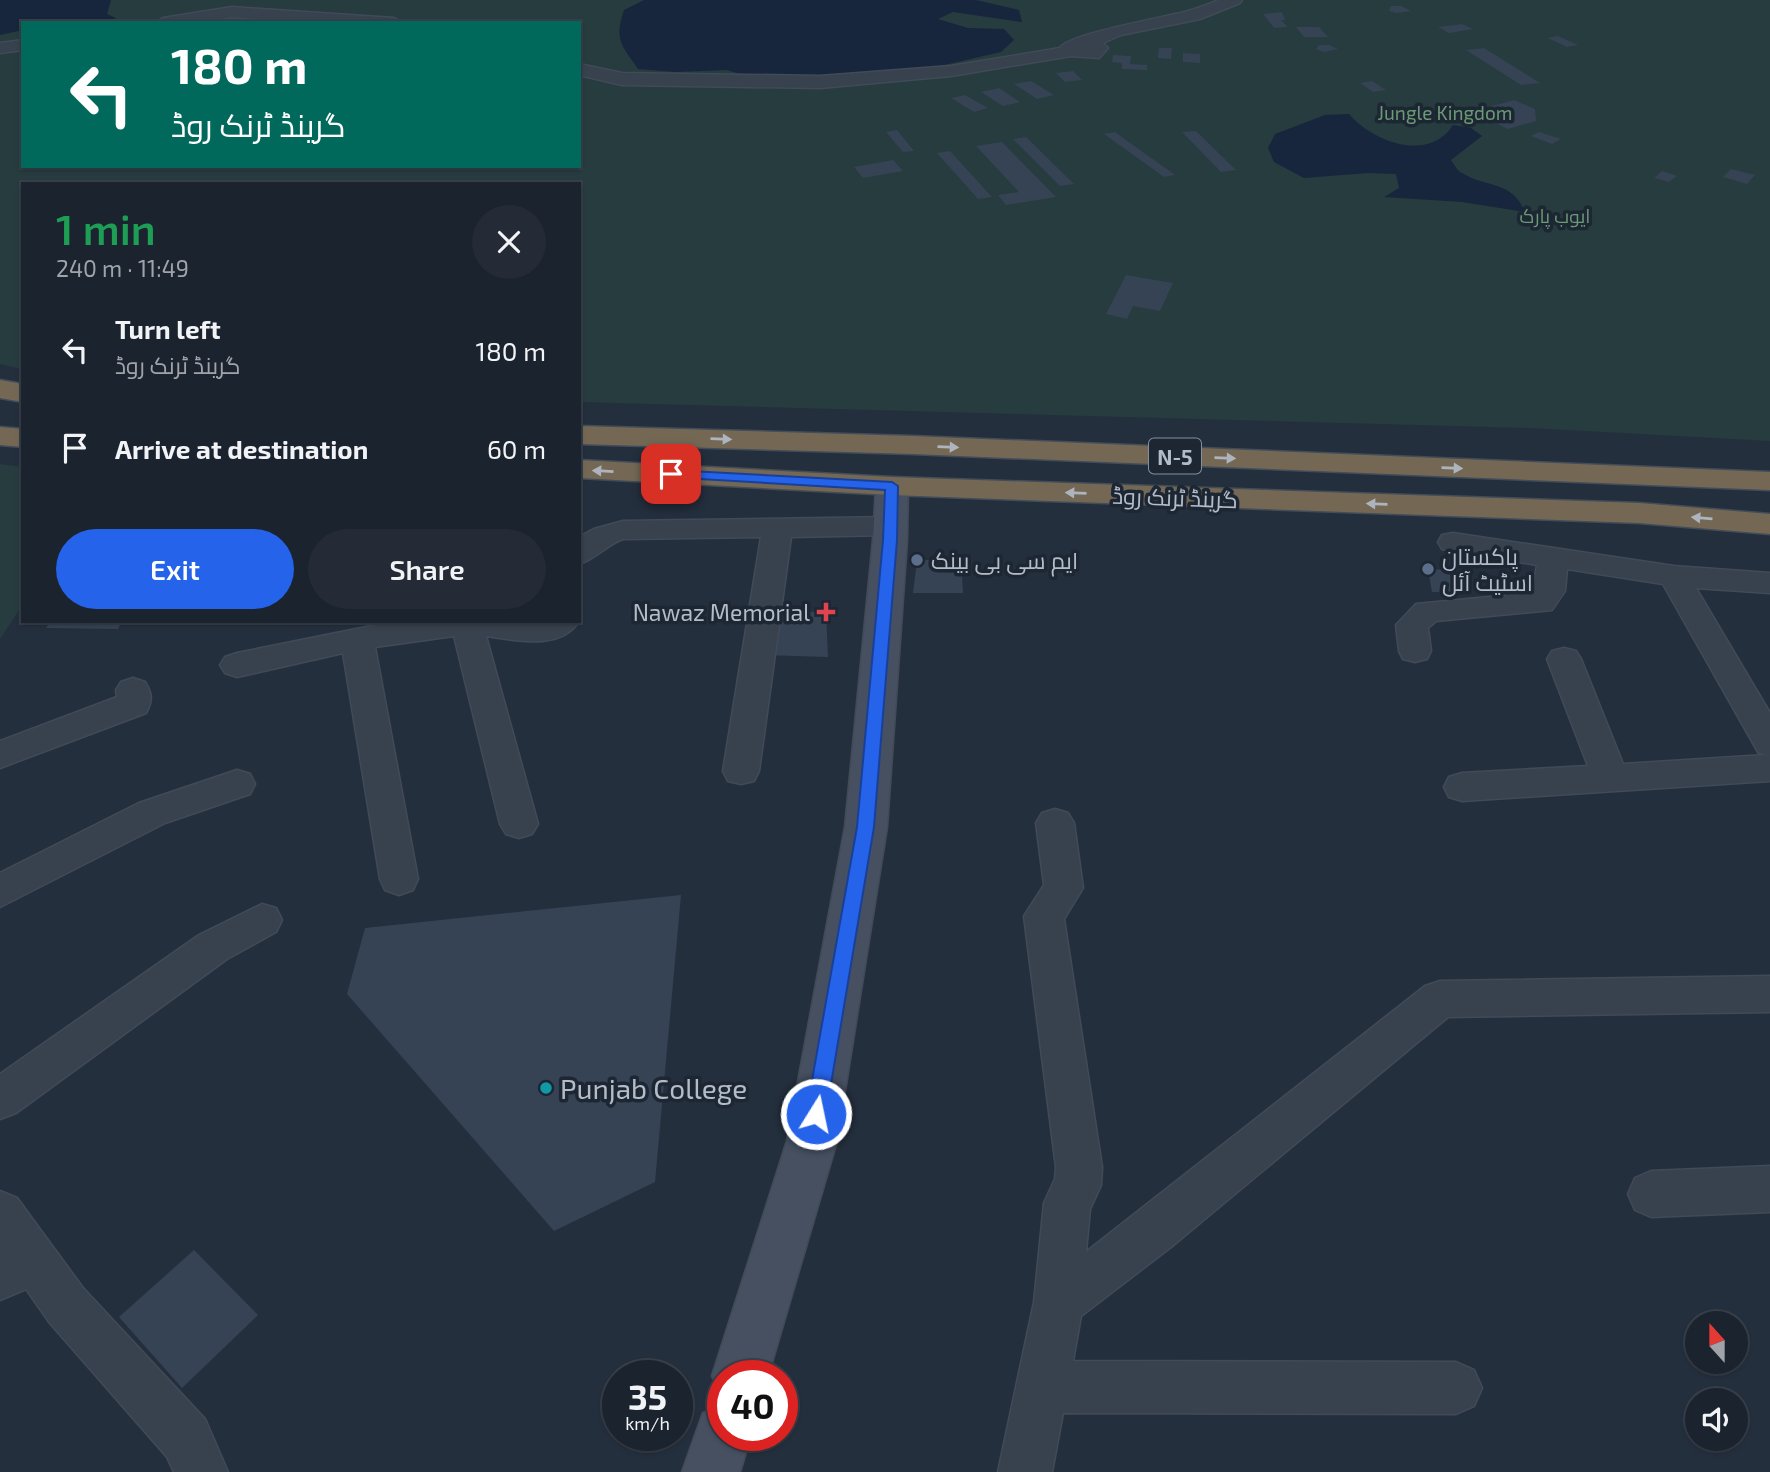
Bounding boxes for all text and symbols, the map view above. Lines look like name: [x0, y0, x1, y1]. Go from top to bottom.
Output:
text: 180 m: [171, 35, 307, 94]
icon: left: [56, 49, 147, 140]
park label: Jungle Kingdom: [1378, 101, 1512, 124]
text: گرینڈ ٹرنک روڈ: [171, 105, 346, 143]
text: 1 min: [56, 203, 156, 253]
park label: ایوب پارک: [1520, 204, 1590, 229]
button: close: [472, 205, 546, 279]
text: 240 m · 11:49: [56, 254, 189, 282]
text: Turn left: [115, 313, 221, 344]
icon: left: [56, 331, 94, 369]
text: 180 m: [476, 335, 546, 366]
text: گرینڈ ٹرنک روڈ: [115, 351, 241, 379]
icon: arrive: [56, 429, 94, 467]
text: Arrive at destination: [115, 433, 368, 464]
text: 60 m: [487, 433, 546, 464]
one-way arrow: [710, 434, 732, 445]
road number: N-5: [1149, 438, 1201, 474]
one-way arrow: [938, 441, 960, 452]
pin: [641, 444, 701, 504]
one-way arrow: [1214, 453, 1236, 464]
icon: arrive: [652, 455, 690, 493]
one-way arrow: [1441, 462, 1463, 473]
one-way arrow: [592, 465, 614, 476]
street label: گرینڈ ٹرنک روڈ: [1112, 481, 1238, 513]
one-way arrow: [1065, 487, 1087, 498]
one-way arrow: [1366, 498, 1388, 509]
one-way arrow: [1691, 512, 1713, 523]
button: Exit: [56, 529, 294, 609]
button: Share: [308, 529, 546, 609]
place label: پاکستان اسٹیٹ آئل: [1442, 542, 1533, 597]
place label: ایم سی بی بینک: [931, 546, 1078, 577]
marker: ایم سی بی بینک: [909, 552, 925, 568]
marker: پاکستان اسٹیٹ آئل: [1420, 561, 1436, 577]
place label: Nawaz Memorial: [633, 598, 810, 626]
marker: Nawaz Memorial: [816, 602, 836, 622]
place label: Punjab College: [560, 1071, 747, 1105]
position arrow: [779, 1077, 853, 1151]
marker: Punjab College: [538, 1080, 554, 1096]
north arrow: [1685, 1311, 1748, 1374]
map controls: [1685, 1311, 1748, 1451]
speed limit sign: 40: [707, 1360, 798, 1451]
text: 35: [628, 1375, 667, 1417]
button: sound: [1685, 1388, 1748, 1451]
text: km/h: [625, 1412, 670, 1434]

